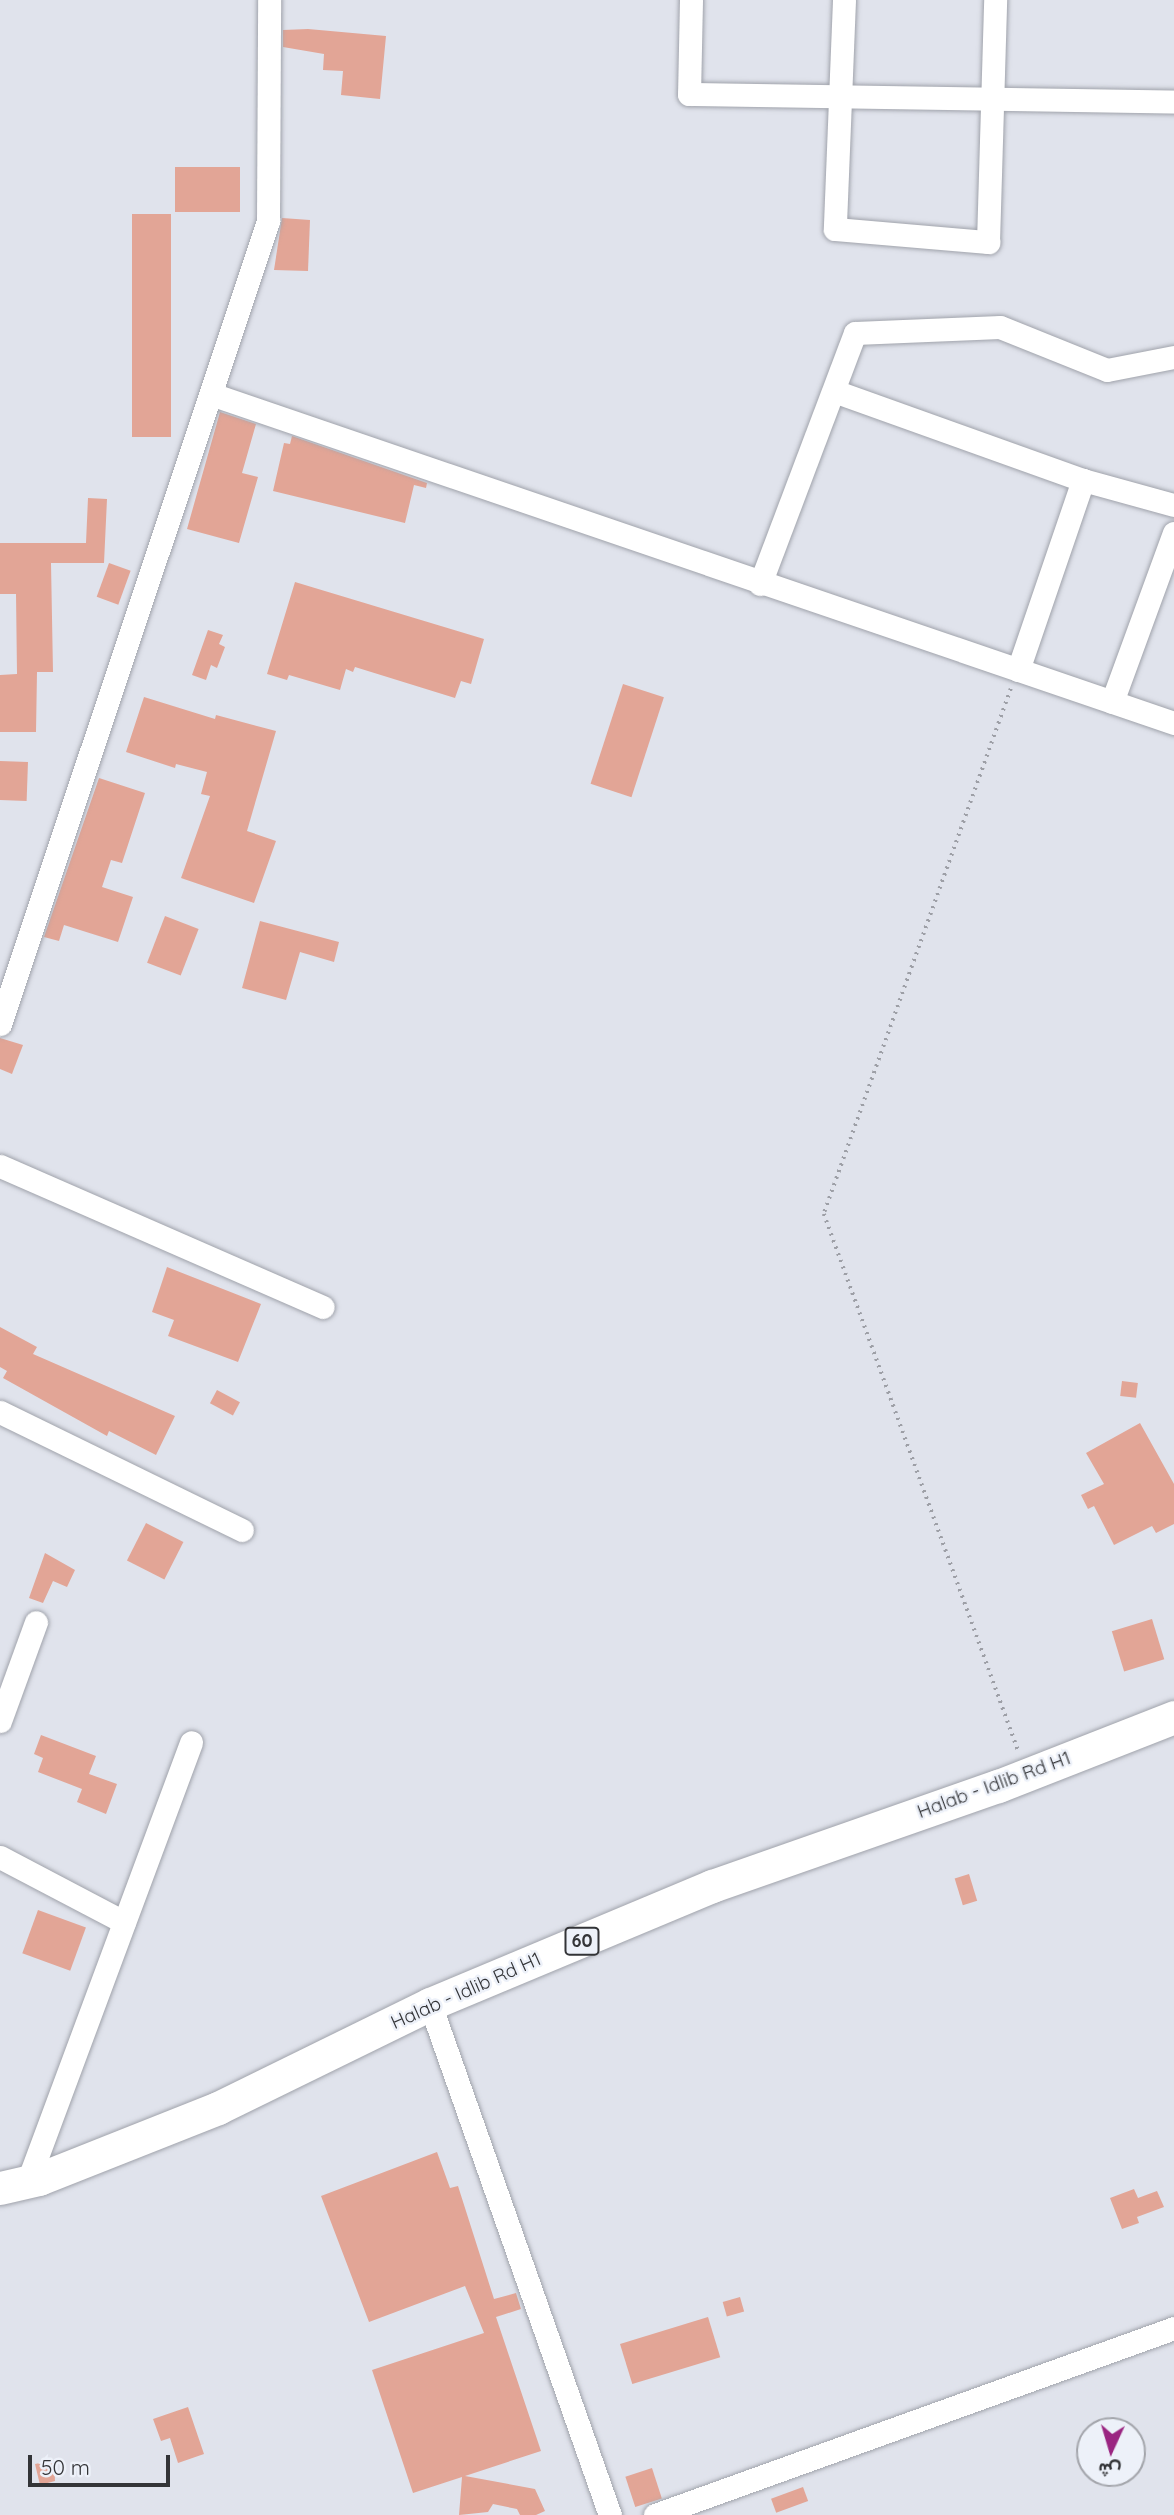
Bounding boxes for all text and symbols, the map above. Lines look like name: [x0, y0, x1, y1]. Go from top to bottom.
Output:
street label: Halab - Idlib Rd H1: [914, 1747, 1074, 1823]
road number: 60: [563, 1926, 601, 1955]
street label: Halab - Idlib Rd H1: [387, 1948, 545, 2034]
north arrow: [1076, 2417, 1146, 2487]
scale bar: [32, 2442, 173, 2486]
text: 50 m: [41, 2454, 90, 2480]
text: ش: [1097, 2458, 1122, 2484]

